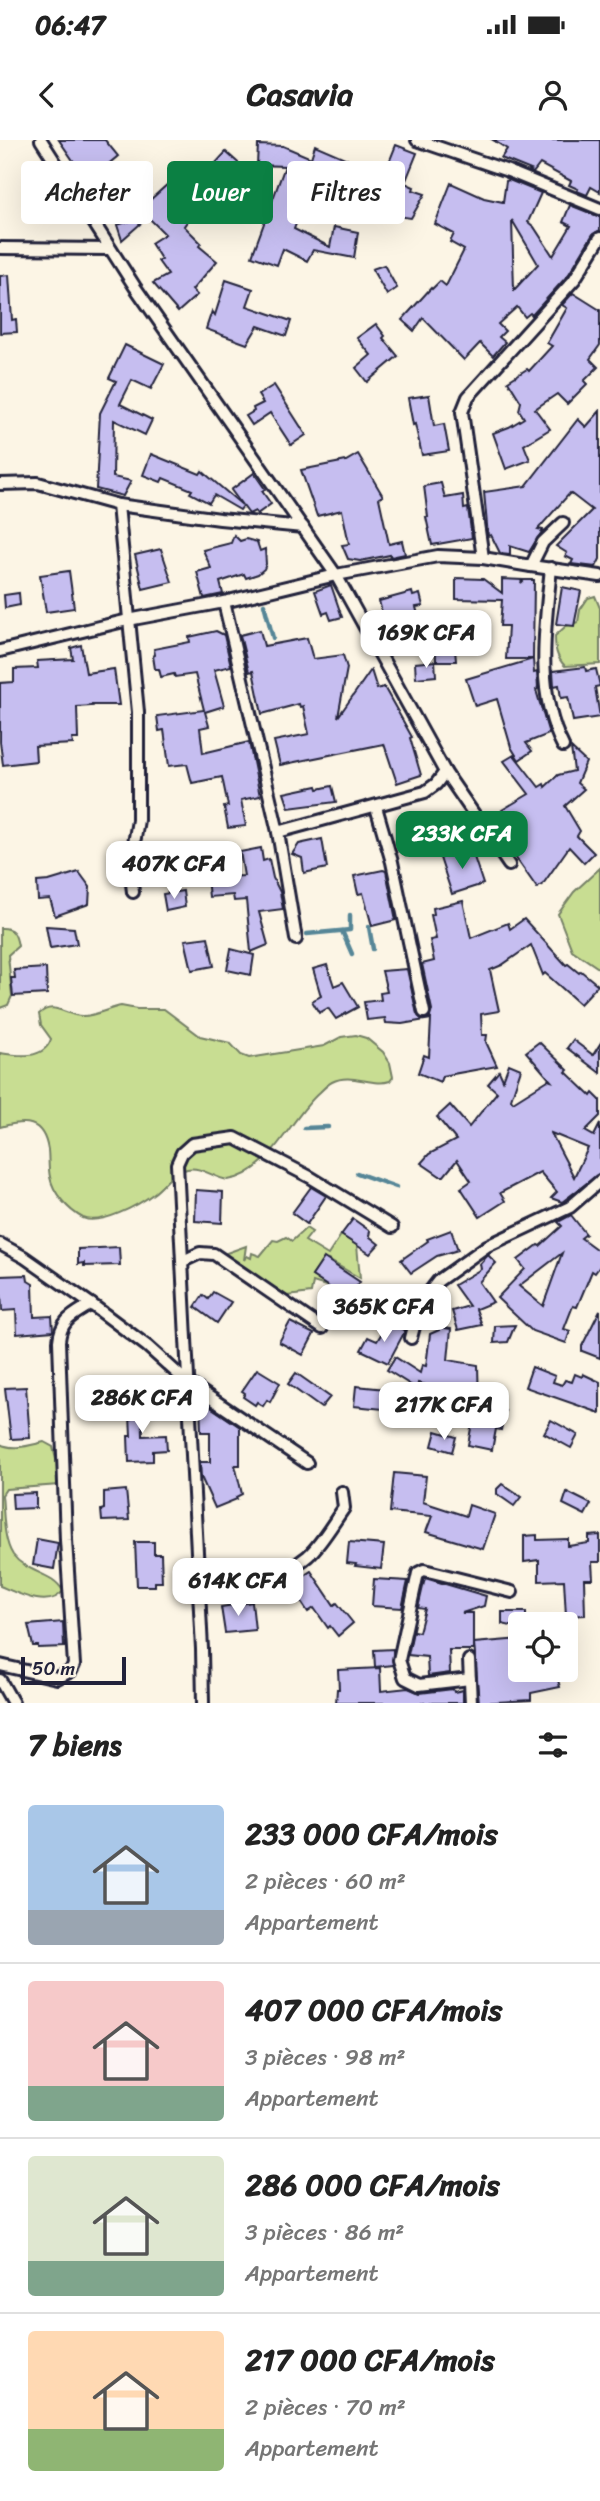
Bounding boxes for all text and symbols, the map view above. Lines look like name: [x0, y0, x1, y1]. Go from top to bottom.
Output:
text: 06:47: [35, 2, 105, 48]
text: Casavia: [247, 66, 353, 123]
icon: back: [28, 76, 66, 114]
icon: person: [534, 76, 572, 114]
chip: Acheter: [21, 161, 153, 224]
chip: Louer: [167, 161, 273, 224]
chip: Filtres: [287, 161, 405, 224]
pin: 169K CFA: [354, 610, 498, 670]
text: 169K CFA: [377, 612, 476, 653]
pin: 233K CFA: [390, 812, 534, 871]
text: 233K CFA: [412, 813, 512, 854]
pin: 407K CFA: [102, 842, 246, 901]
text: 407K CFA: [122, 843, 226, 884]
pin: 365K CFA: [312, 1284, 456, 1344]
text: 365K CFA: [333, 1286, 435, 1327]
pin: 286K CFA: [70, 1376, 214, 1435]
text: 286K CFA: [91, 1377, 193, 1418]
pin: 217K CFA: [372, 1382, 516, 1442]
text: 217K CFA: [395, 1384, 493, 1425]
pin: 614K CFA: [166, 1558, 310, 1618]
text: 614K CFA: [188, 1560, 288, 1601]
map controls: [508, 1612, 578, 1682]
button: locate: [508, 1612, 578, 1682]
text: 50 m: [32, 1652, 75, 1685]
scale bar: [21, 1654, 126, 1686]
text: 7 biens: [28, 1718, 122, 1772]
icon: filters: [534, 1726, 572, 1764]
text: 233 000 CFA/mois: [245, 1807, 498, 1861]
icon: home: [84, 1833, 168, 1917]
text: 2 pièces · 60 m²: [245, 1861, 406, 1902]
text: Appartement: [245, 1902, 379, 1943]
text: 407 000 CFA/mois: [245, 1983, 502, 2037]
icon: home: [84, 2009, 168, 2093]
text: 3 pièces · 98 m²: [245, 2037, 405, 2078]
text: Appartement: [245, 2078, 379, 2119]
text: 286 000 CFA/mois: [245, 2158, 500, 2212]
icon: home: [84, 2184, 168, 2268]
text: 3 pièces · 86 m²: [245, 2212, 404, 2253]
text: Appartement: [245, 2253, 379, 2294]
text: 217 000 CFA/mois: [245, 2333, 495, 2387]
icon: home: [84, 2359, 168, 2443]
text: 2 pièces · 70 m²: [245, 2387, 406, 2428]
text: Appartement: [245, 2428, 379, 2469]

